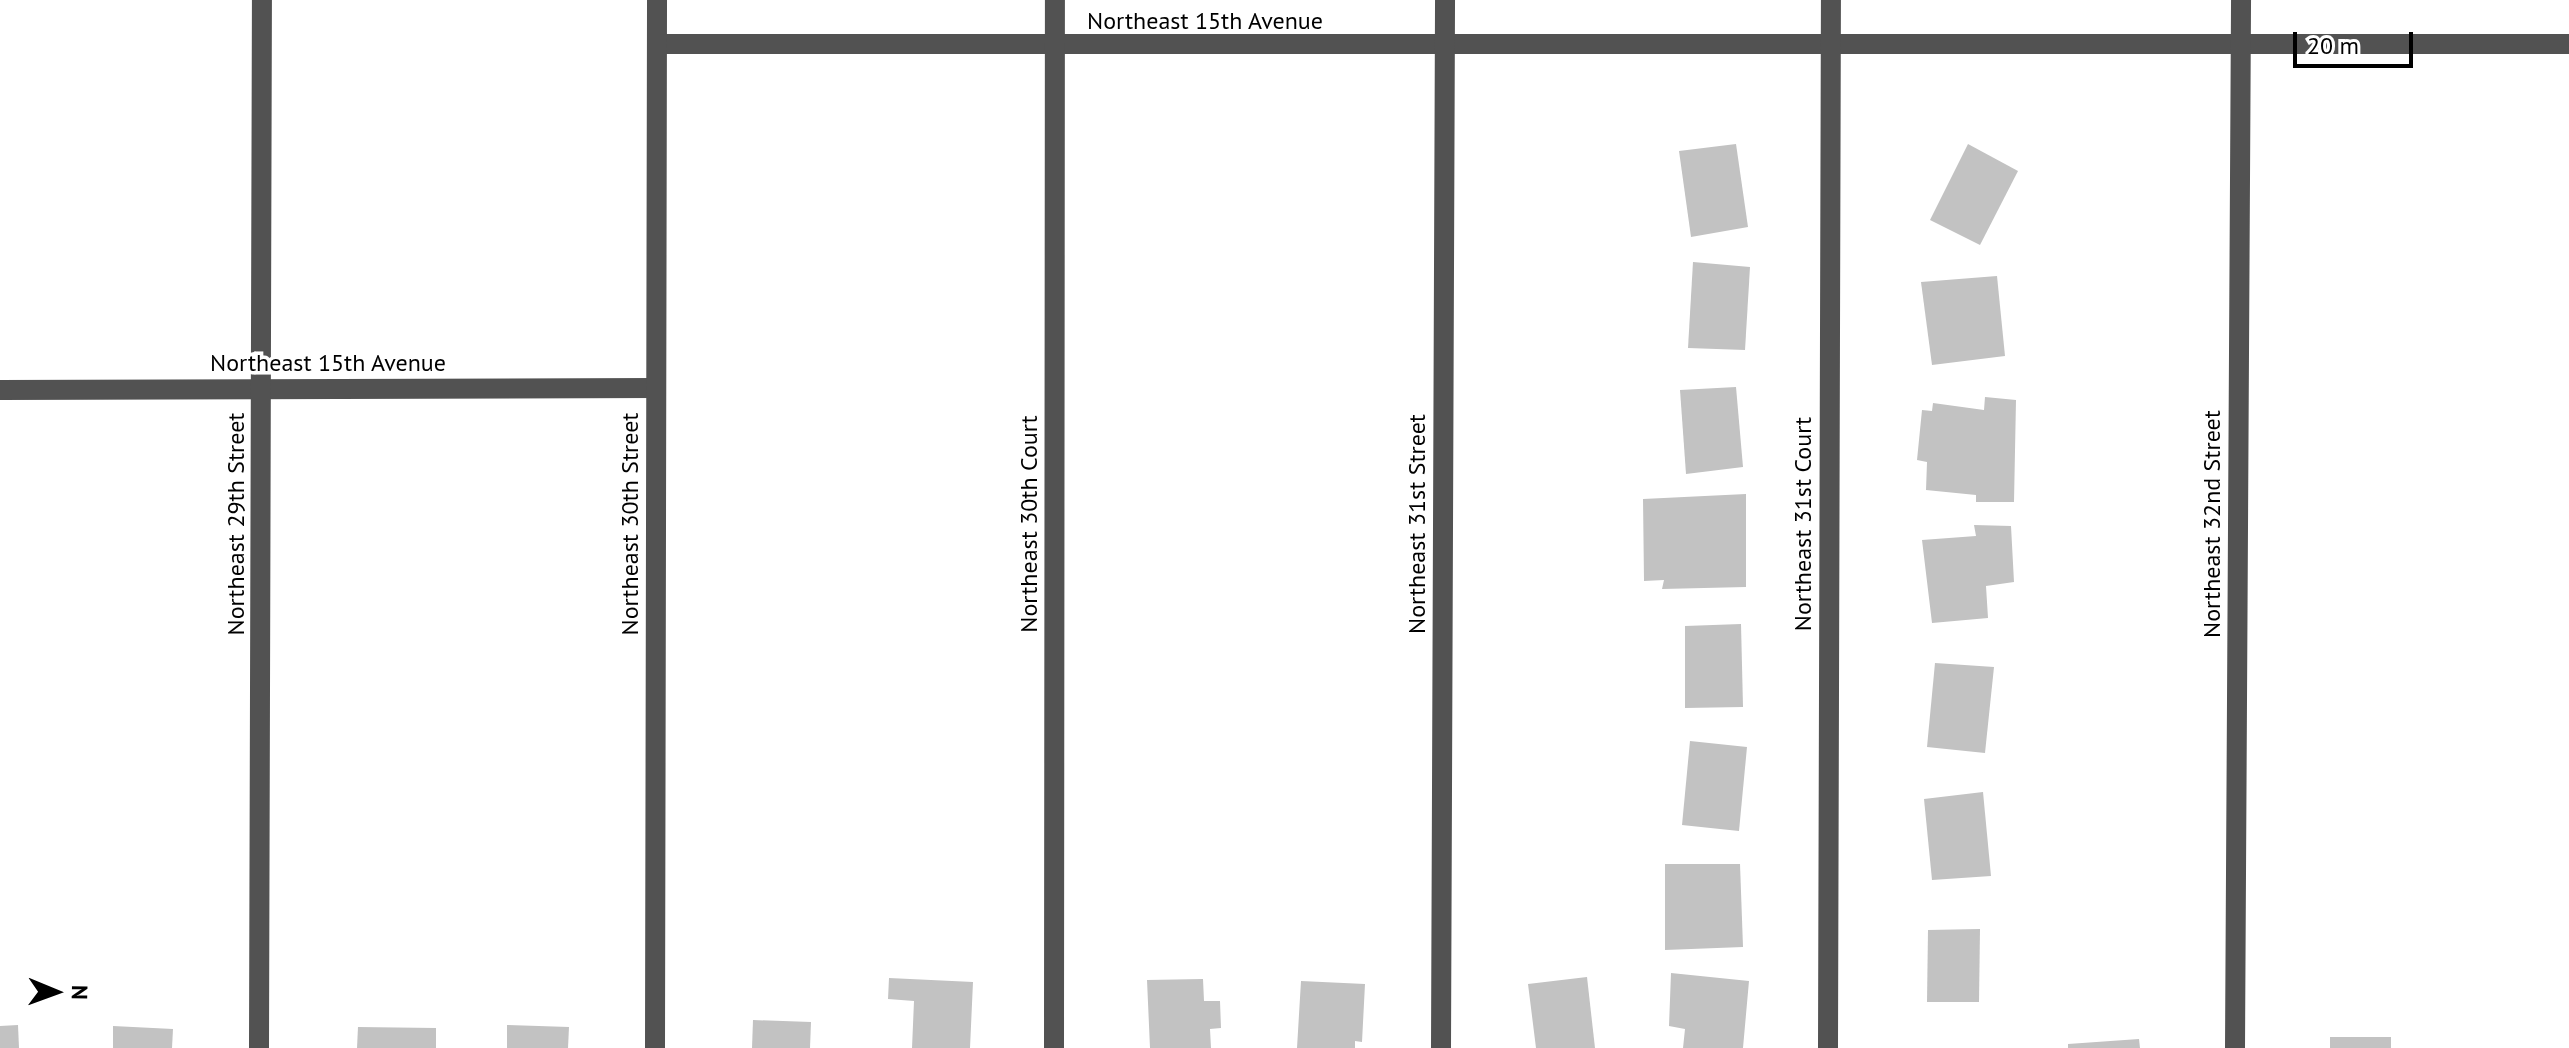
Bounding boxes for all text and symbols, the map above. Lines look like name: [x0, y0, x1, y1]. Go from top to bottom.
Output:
street label: Northeast 15th Avenue: [1087, 7, 1323, 35]
scale bar: [2297, 16, 2417, 66]
text: 20 m: [2307, 30, 2359, 61]
street label: Northeast 15th Avenue: [210, 349, 446, 377]
street label: Northeast 32nd Street: [2198, 410, 2226, 638]
street label: Northeast 29th Street: [222, 412, 250, 636]
street label: Northeast 30th Street: [616, 412, 644, 636]
street label: Northeast 31st Street: [1403, 414, 1431, 634]
street label: Northeast 30th Court: [1015, 415, 1043, 633]
street label: Northeast 31st Court: [1789, 417, 1817, 631]
north arrow: [16, 952, 96, 1032]
text: N: [66, 985, 94, 1000]

